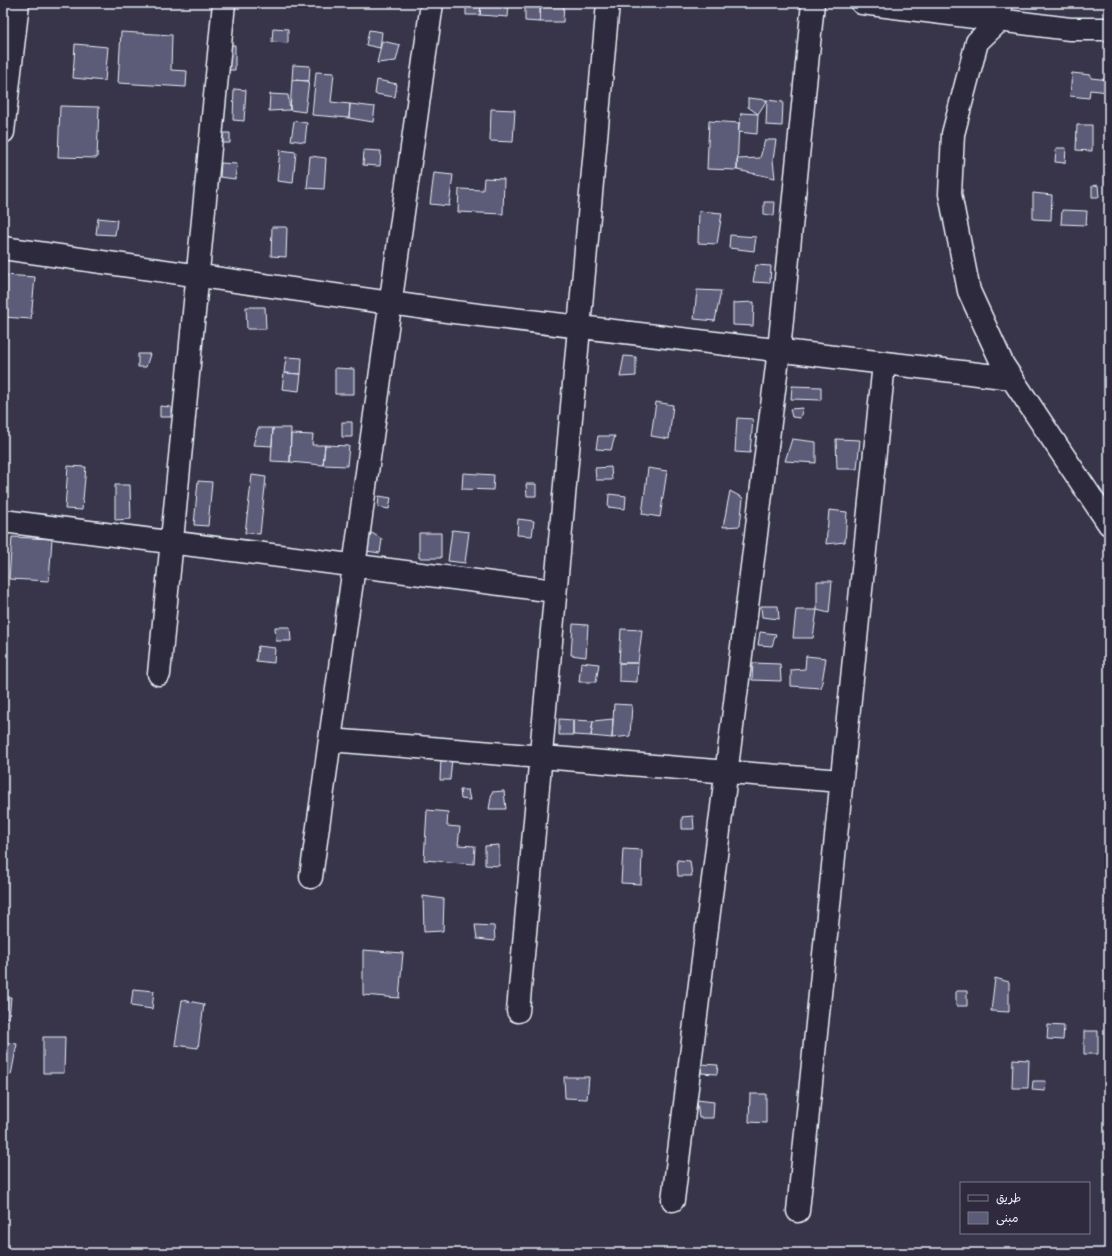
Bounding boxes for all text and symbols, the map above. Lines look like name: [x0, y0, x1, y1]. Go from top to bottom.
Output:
legend: [960, 1182, 1090, 1234]
text: طريق: [996, 1193, 1021, 1207]
text: مبنى: [996, 1213, 1019, 1227]

